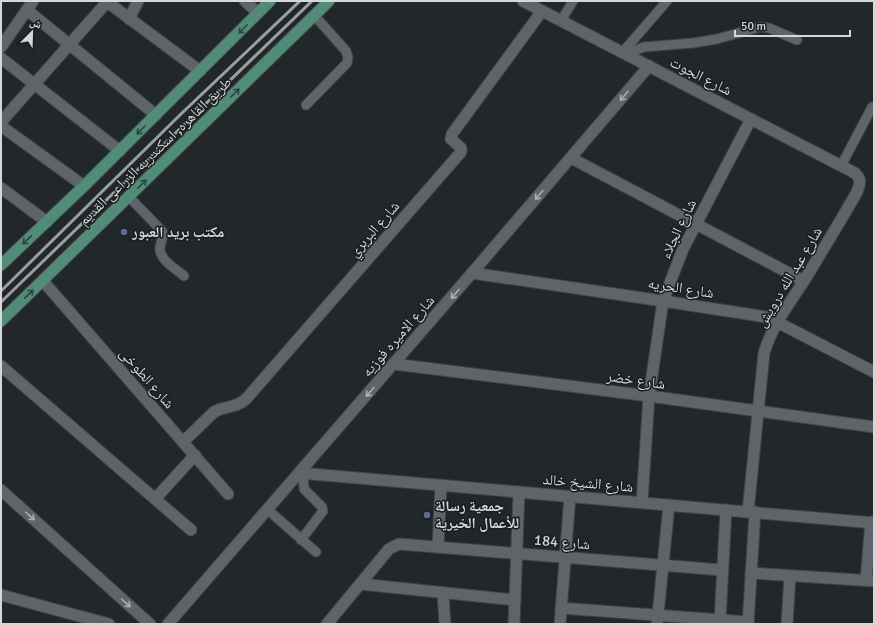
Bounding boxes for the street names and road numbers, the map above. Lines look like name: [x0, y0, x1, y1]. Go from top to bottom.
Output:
street label: شارع الجوت: [667, 53, 735, 100]
street label: طريق القاهره, اسكندريه الزراعى القديم: [74, 73, 236, 230]
street label: شارع الجلاء: [656, 196, 701, 262]
street label: شارع البربري: [345, 197, 405, 263]
street label: شارع عبد الله درويش: [752, 223, 827, 331]
street label: شارع الحريه: [647, 274, 715, 303]
street label: شارع الاميره فوزيه: [358, 292, 439, 381]
street label: شارع الطوخى: [115, 344, 178, 413]
street label: شارع خضر: [604, 367, 667, 394]
street label: شارع الشيخ خالد: [542, 470, 634, 497]
street label: شارع 184: [533, 531, 591, 554]

